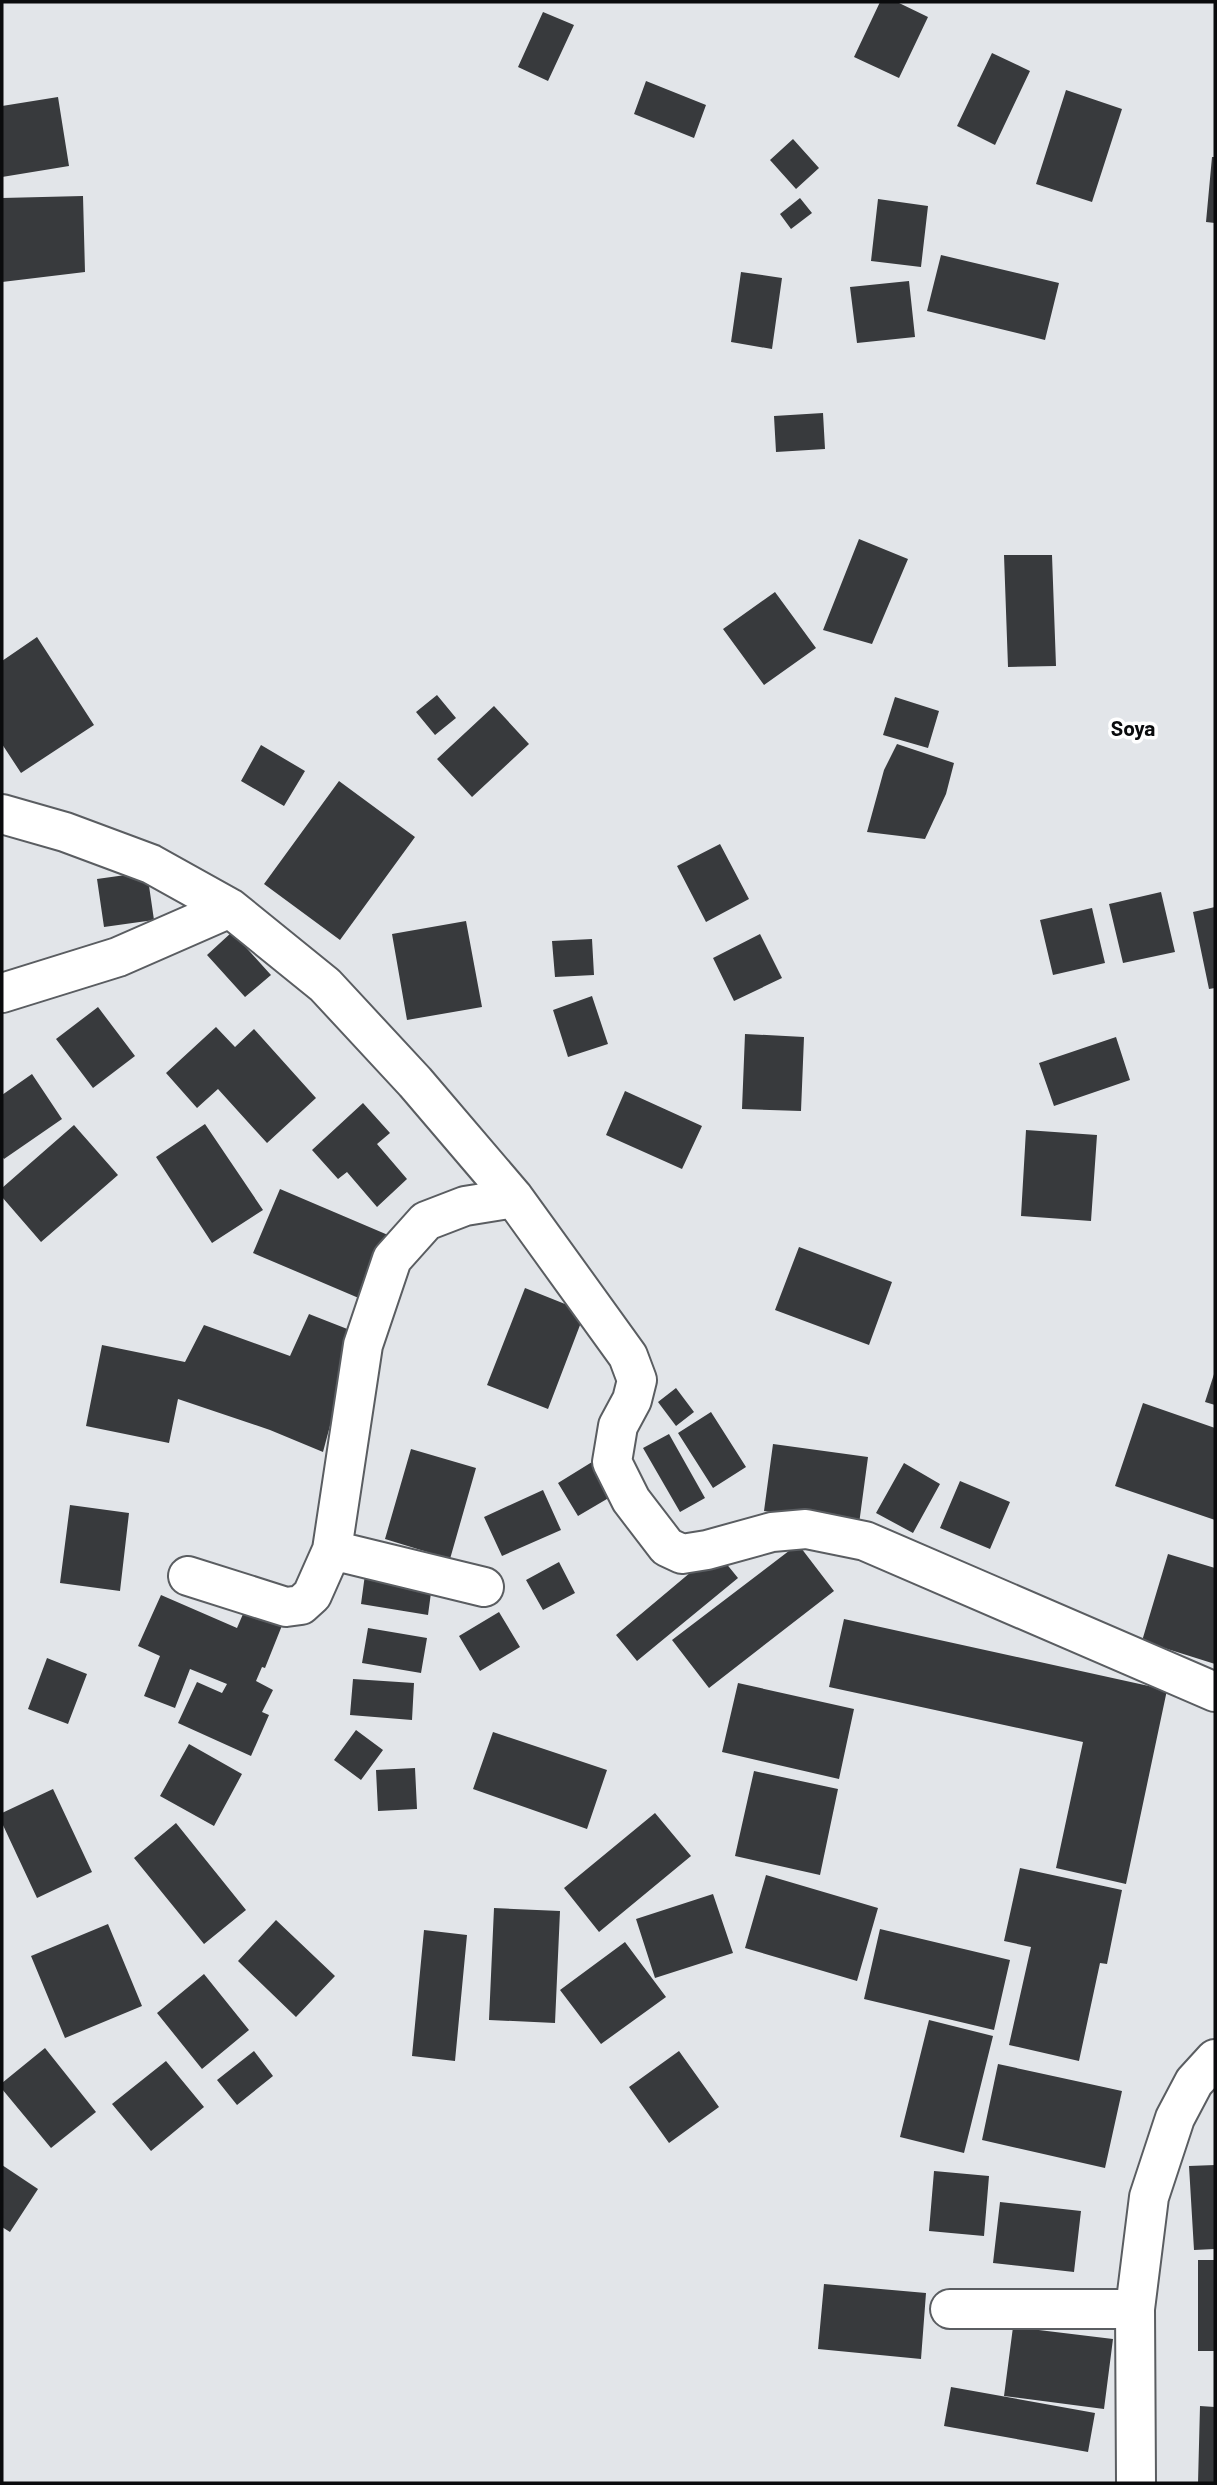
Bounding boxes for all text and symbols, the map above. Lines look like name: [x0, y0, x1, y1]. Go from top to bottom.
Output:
district label: Soya: [1111, 715, 1155, 740]

